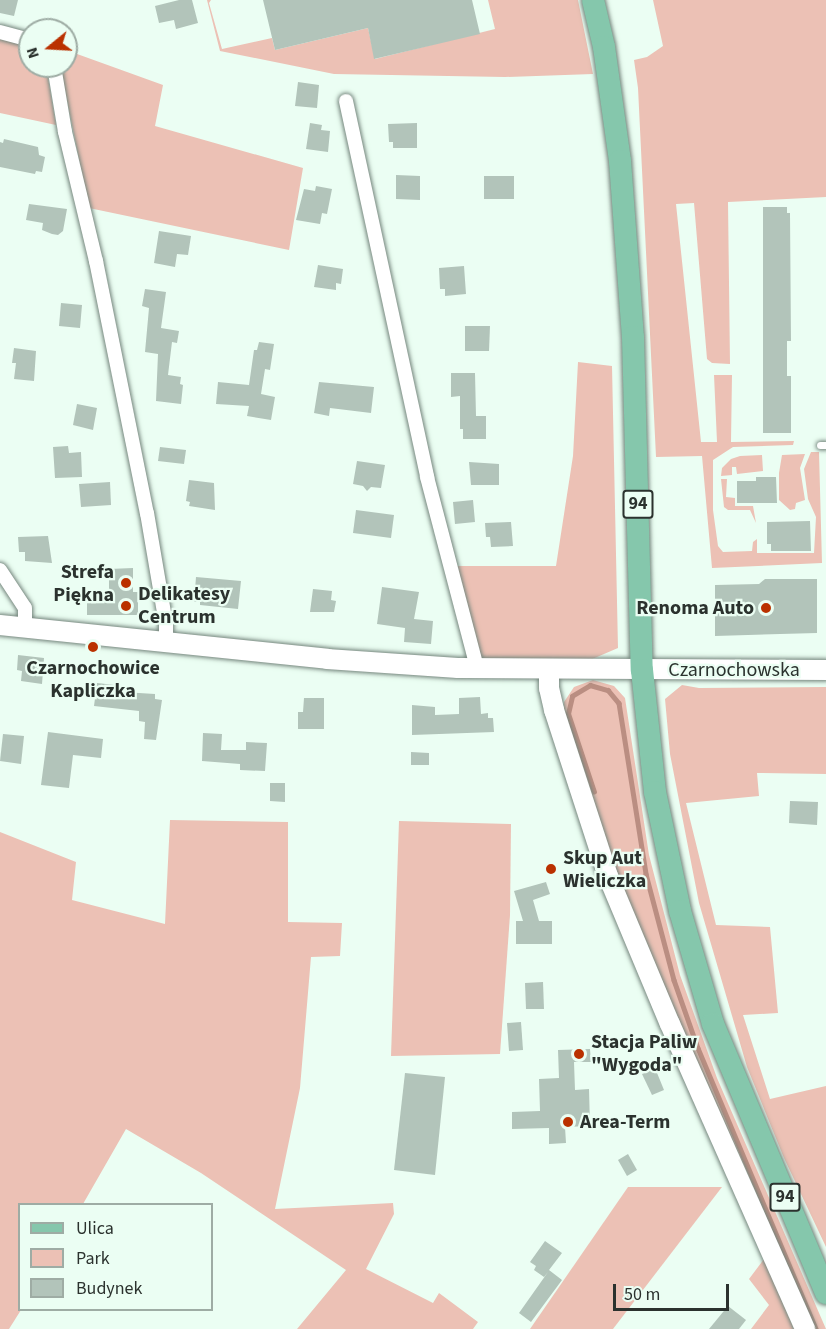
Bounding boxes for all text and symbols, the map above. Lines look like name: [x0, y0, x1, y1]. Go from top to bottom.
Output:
north arrow: [18, 18, 78, 78]
text: N: [21, 44, 45, 61]
road number: 94: [622, 489, 654, 519]
place label: Strefa Piękna: [53, 560, 114, 607]
marker: Strefa Piękna: [119, 576, 133, 590]
place label: Delikatesy Centrum: [138, 582, 230, 629]
place label: Renoma Auto: [636, 596, 754, 620]
marker: Delikatesy Centrum: [119, 599, 133, 613]
marker: Renoma Auto: [759, 601, 773, 615]
marker: Czarnochowice Kapliczka: [86, 640, 100, 654]
place label: Czarnochowice Kapliczka: [26, 656, 160, 703]
street label: Czarnochowska: [668, 658, 800, 682]
place label: Skup Aut Wieliczka: [563, 846, 646, 893]
marker: Skup Aut Wieliczka: [544, 862, 558, 876]
place label: Stacja Paliw "Wygoda": [591, 1030, 697, 1077]
marker: Stacja Paliw "Wygoda": [572, 1047, 586, 1061]
place label: Area-Term: [580, 1110, 670, 1134]
marker: Area-Term: [561, 1115, 575, 1129]
road number: 94: [768, 1182, 802, 1212]
legend: [18, 1203, 213, 1311]
text: Ulica: [76, 1216, 114, 1241]
text: Park: [76, 1246, 110, 1271]
scale bar: [616, 1272, 732, 1310]
text: Budynek: [76, 1276, 142, 1301]
text: 50 m: [624, 1282, 660, 1307]

